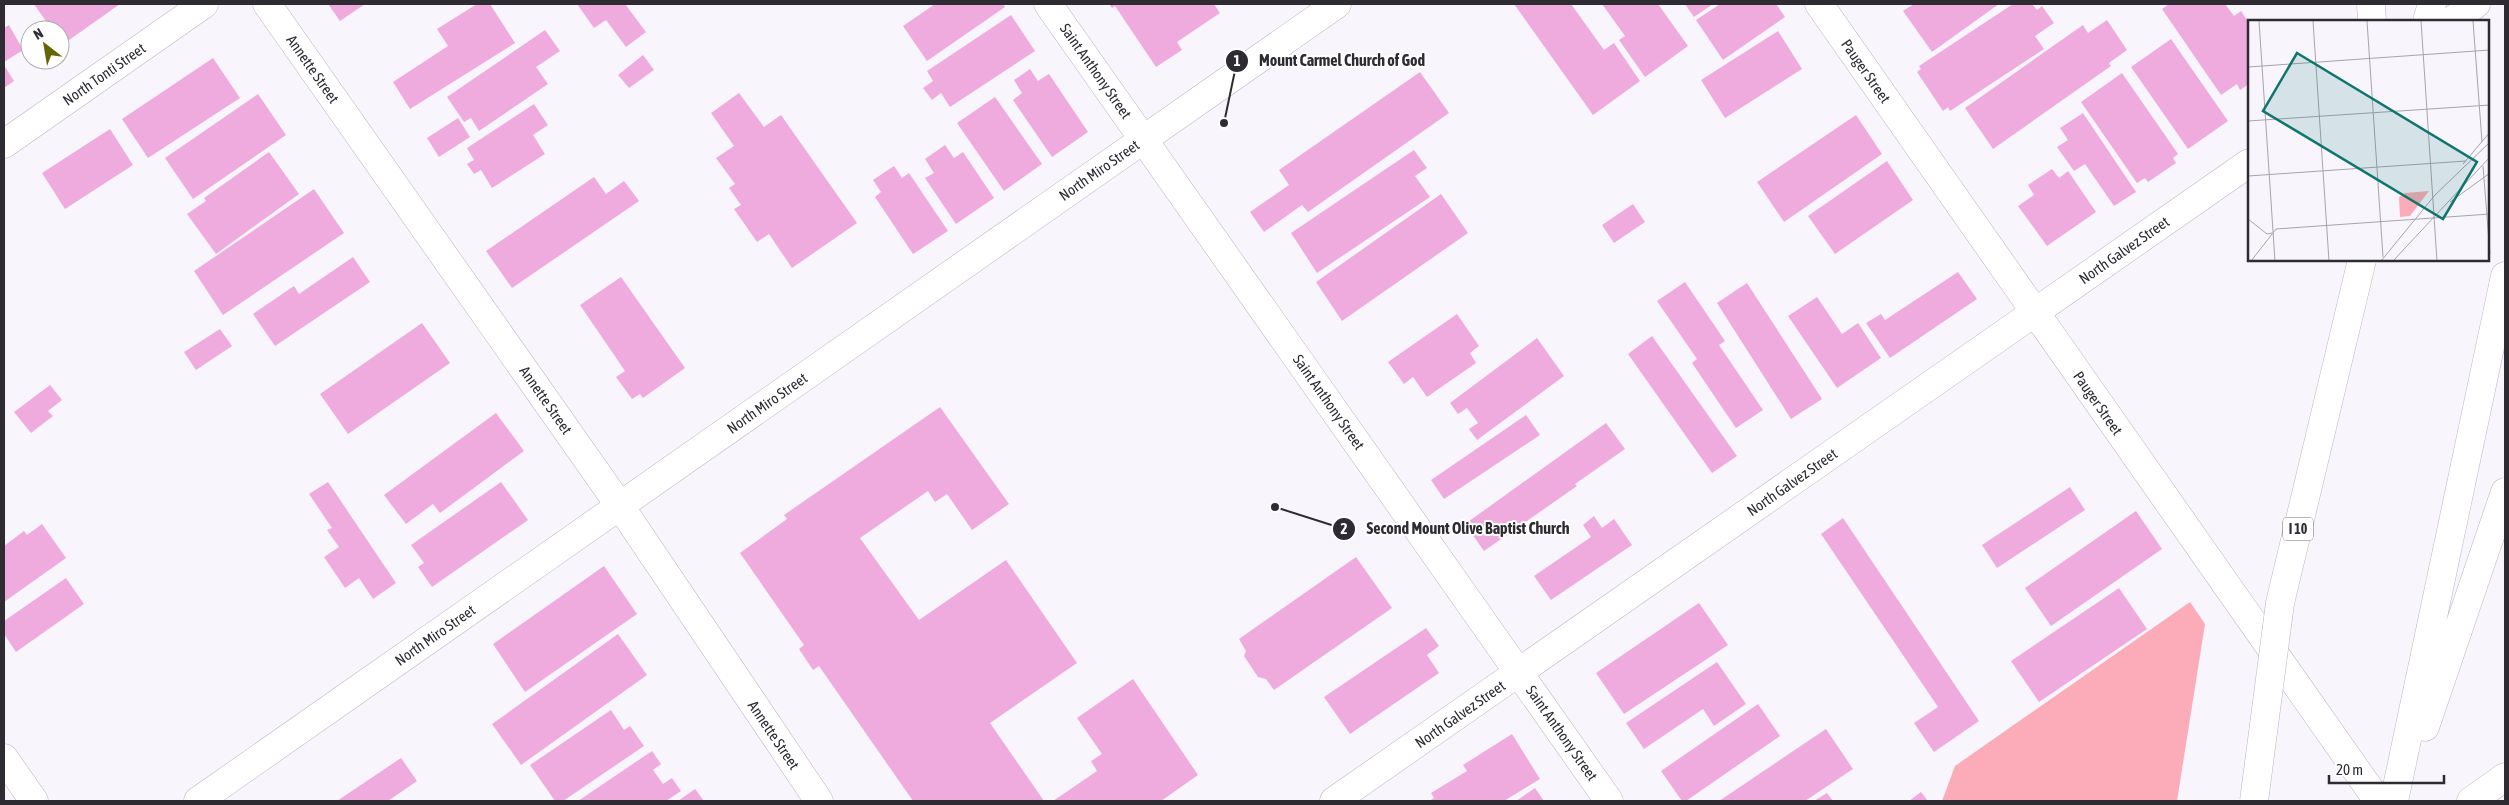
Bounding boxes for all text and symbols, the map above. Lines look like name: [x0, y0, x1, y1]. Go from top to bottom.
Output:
north arrow: [20, 20, 70, 70]
street label: Saint Anthony Street: [1057, 20, 1135, 122]
inset map: [2248, 20, 2489, 261]
text: N: [31, 25, 46, 43]
street label: Annette Street: [283, 32, 343, 106]
street label: Pauger Street: [1838, 36, 1894, 106]
street label: North Tonti Street: [60, 39, 148, 109]
callout: Mount Carmel Church of God: [1224, 45, 1435, 76]
text: Mount Carmel Church of God: [1259, 51, 1425, 69]
text: 1: [1233, 52, 1241, 69]
street label: North Miro Street: [1056, 136, 1142, 204]
street label: North Galvez Street: [2076, 213, 2172, 287]
street label: Saint Anthony Street: [1290, 351, 1368, 453]
street label: Annette Street: [516, 363, 576, 437]
street label: Pauger Street: [2070, 368, 2126, 438]
street label: North Miro Street: [724, 369, 810, 437]
street label: North Galvez Street: [1744, 445, 1840, 519]
callout: Second Mount Olive Baptist Church: [1331, 513, 1579, 544]
road number: I 10: [2283, 518, 2313, 540]
text: Second Mount Olive Baptist Church: [1367, 519, 1570, 537]
text: 2: [1340, 520, 1348, 537]
street label: North Miro Street: [392, 601, 478, 669]
street label: North Galvez Street: [1412, 677, 1508, 751]
street label: Saint Anthony Street: [1523, 682, 1601, 784]
street label: Annette Street: [745, 698, 803, 772]
scale bar: [2329, 752, 2444, 784]
text: 20 m: [2336, 761, 2363, 778]

